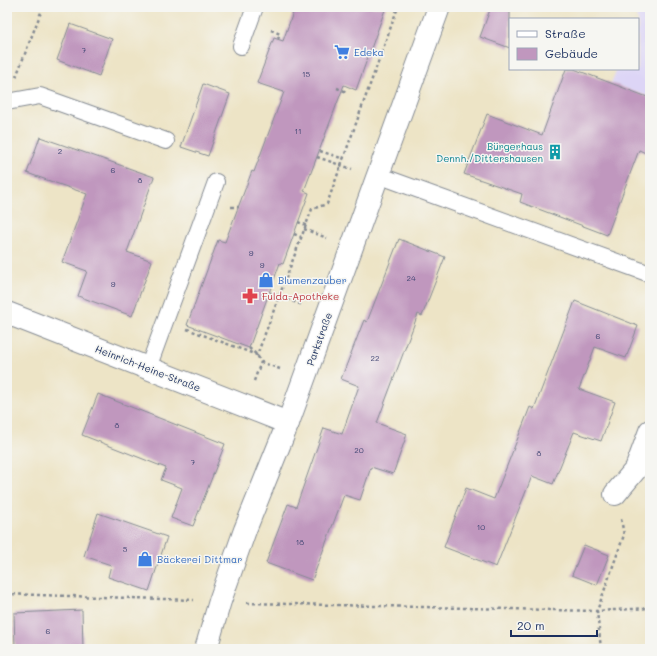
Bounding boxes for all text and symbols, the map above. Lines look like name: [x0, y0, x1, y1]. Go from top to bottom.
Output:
legend: [509, 18, 639, 70]
text: Straße: [545, 25, 586, 41]
supermarket icon: Edeka: [333, 43, 351, 61]
house number: 7: [82, 45, 87, 55]
place label: Edeka: [354, 45, 384, 59]
text: Gebäude: [545, 45, 598, 61]
house number: 15: [302, 69, 310, 79]
house number: 11: [294, 126, 302, 136]
place label: Bürgerhaus Dennh./Dittershausen: [436, 139, 543, 165]
building icon: Bürgerhaus Dennh./Dittershausen: [546, 143, 564, 161]
house number: 2: [58, 146, 62, 156]
house number: 6: [111, 165, 116, 175]
house number: 8: [138, 175, 143, 185]
house number: 9: [249, 248, 254, 258]
house number: 9: [260, 260, 265, 270]
shop icon: Blumenzauber: [257, 271, 275, 289]
place label: Blumenzauber: [278, 273, 347, 287]
house number: 24: [406, 273, 416, 283]
house number: 9: [111, 279, 116, 289]
pharmacy icon: Fulda-Apotheke: [241, 287, 259, 305]
place label: Fulda-Apotheke: [262, 289, 339, 303]
street label: Parkstraße: [303, 310, 335, 368]
house number: 6: [596, 331, 601, 341]
street label: Heinrich-Heine-Straße: [93, 341, 203, 395]
house number: 22: [371, 353, 379, 363]
house number: 8: [115, 420, 120, 430]
house number: 20: [354, 445, 364, 455]
house number: 8: [537, 448, 542, 458]
house number: 7: [191, 457, 196, 467]
house number: 10: [477, 522, 485, 532]
house number: 18: [296, 537, 304, 547]
house number: 5: [123, 544, 128, 554]
shop icon: Bäckerei Dittmar: [136, 550, 154, 568]
place label: Bäckerei Dittmar: [157, 552, 242, 566]
scale bar: [511, 612, 597, 638]
text: 20 m: [517, 617, 545, 633]
house number: 6: [46, 626, 51, 636]

